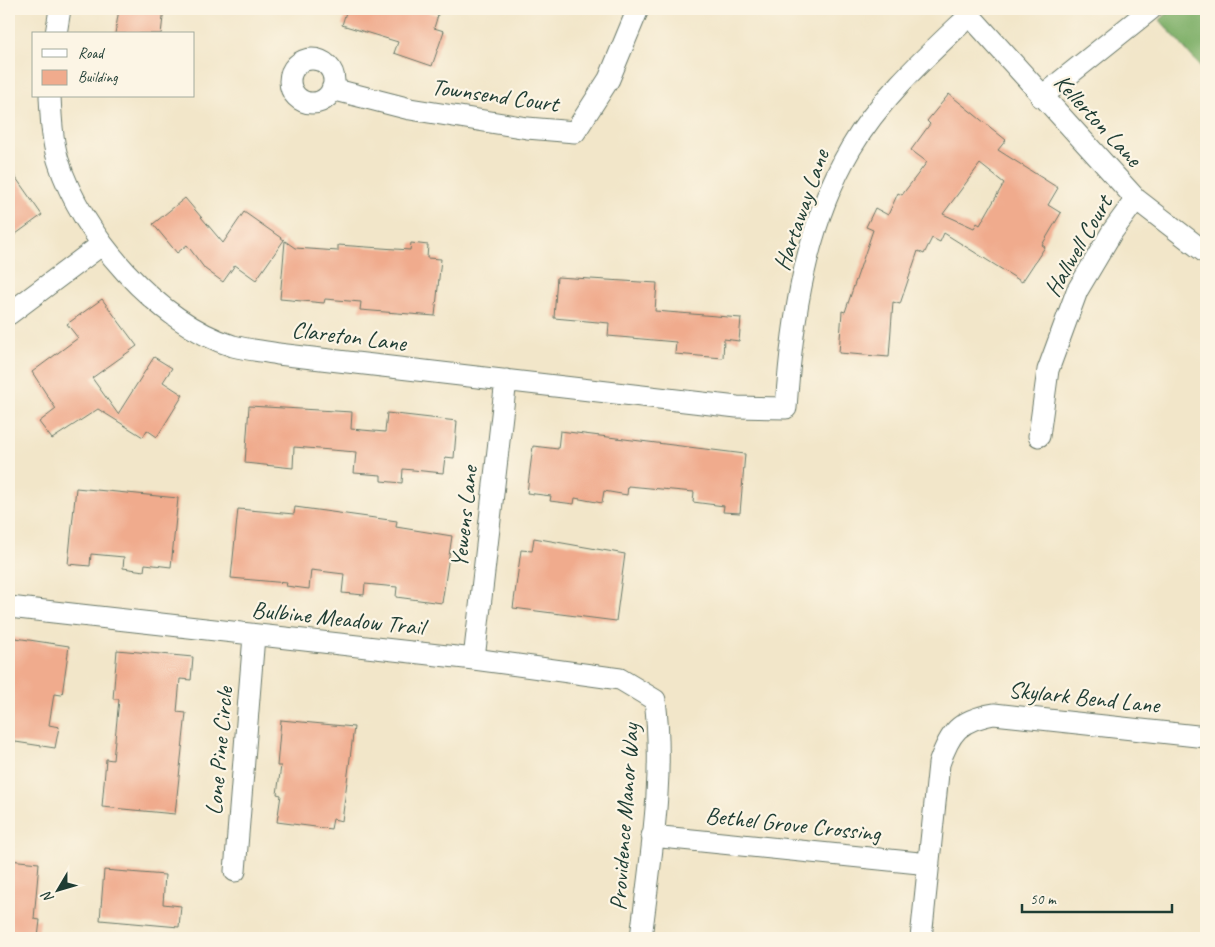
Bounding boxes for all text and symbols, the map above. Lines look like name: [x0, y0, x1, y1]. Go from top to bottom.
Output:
legend: [32, 32, 195, 98]
text: Road: [78, 44, 105, 63]
street label: Kellerton Lane: [1048, 67, 1150, 174]
text: Building: [78, 68, 118, 87]
street label: Townsend Court: [430, 71, 562, 119]
street label: Hartaway Lane: [766, 144, 836, 274]
street label: Hallwell Court: [1037, 188, 1120, 302]
street label: Clareton Lane: [290, 314, 410, 358]
street label: Yewens Lane: [444, 462, 484, 569]
street label: Bulbine Meadow Trail: [250, 594, 430, 642]
street label: Skylark Bend Lane: [1007, 674, 1163, 720]
street label: Lone Pine Circle: [198, 684, 240, 816]
street label: Providence Manor Way: [603, 721, 646, 911]
street label: Bethel Grove Crossing: [704, 800, 884, 848]
north arrow: [32, 864, 82, 914]
scale bar: [1022, 882, 1172, 914]
text: N: [37, 887, 58, 906]
text: 50 m: [1030, 890, 1057, 909]

